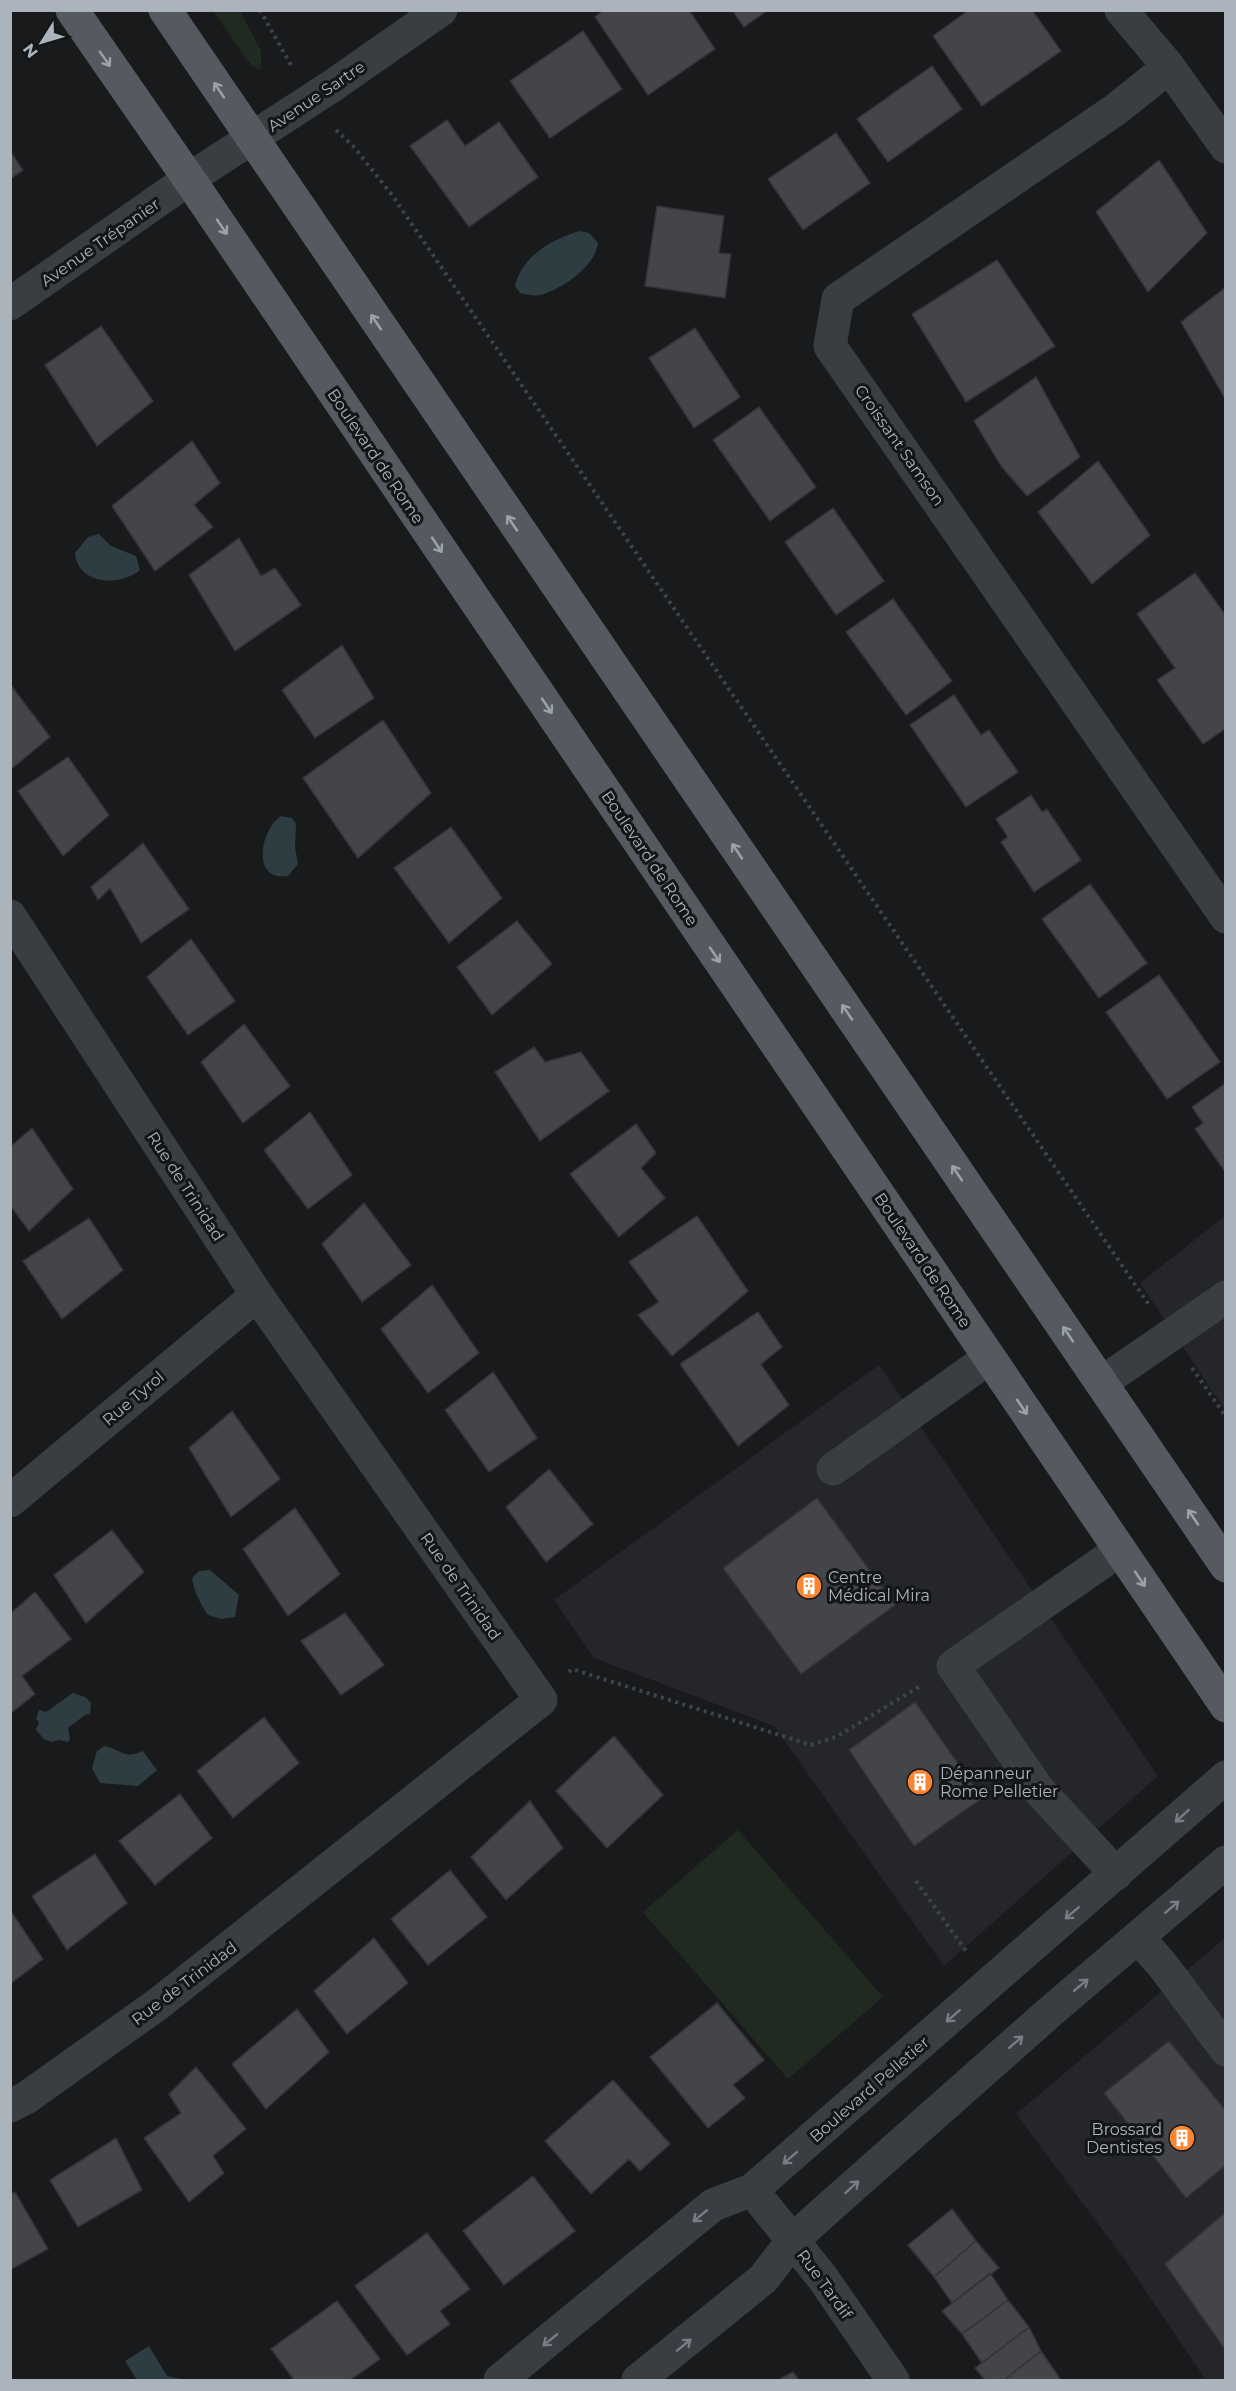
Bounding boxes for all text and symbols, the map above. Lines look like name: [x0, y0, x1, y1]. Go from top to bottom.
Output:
north arrow: [12, 12, 72, 72]
text: N: [19, 40, 42, 62]
one-way arrow: [99, 50, 111, 66]
street label: Avenue Sartre: [264, 57, 368, 136]
one-way arrow: [213, 83, 225, 99]
street label: Avenue Trépanier: [37, 194, 163, 291]
one-way arrow: [215, 219, 228, 236]
one-way arrow: [370, 314, 382, 331]
street label: Croissant Samson: [851, 381, 948, 509]
street label: Boulevard de Rome: [323, 385, 428, 527]
one-way arrow: [506, 514, 519, 531]
one-way arrow: [431, 536, 443, 553]
one-way arrow: [541, 698, 553, 714]
street label: Boulevard de Rome: [597, 787, 702, 929]
one-way arrow: [731, 844, 743, 860]
one-way arrow: [709, 946, 722, 963]
one-way arrow: [841, 1005, 853, 1021]
street label: Rue de Trinidad: [143, 1128, 228, 1245]
one-way arrow: [951, 1165, 964, 1182]
street label: Boulevard de Rome: [870, 1189, 975, 1331]
one-way arrow: [1061, 1326, 1074, 1343]
street label: Rue Tyrol: [99, 1367, 168, 1430]
one-way arrow: [1016, 1398, 1028, 1414]
one-way arrow: [1186, 1509, 1199, 1526]
street label: Rue de Trinidad: [416, 1529, 505, 1644]
place label: Centre Médical Mira: [828, 1568, 930, 1605]
building icon: Centre Médical Mira: [794, 1571, 824, 1601]
one-way arrow: [1134, 1571, 1146, 1587]
place label: Dépanneur Rome Pelletier: [940, 1764, 1059, 1801]
building icon: Dépanneur Rome Pelletier: [905, 1767, 935, 1797]
one-way arrow: [1175, 1809, 1190, 1823]
one-way arrow: [1164, 1901, 1180, 1915]
one-way arrow: [1065, 1906, 1080, 1920]
street label: Rue de Trinidad: [128, 1938, 241, 2029]
one-way arrow: [1073, 1979, 1089, 1992]
one-way arrow: [946, 2009, 961, 2023]
street label: Boulevard Pelletier: [806, 2032, 933, 2146]
one-way arrow: [1008, 2035, 1023, 2049]
place label: Brossard Dentistes: [1086, 2120, 1162, 2157]
building icon: Brossard Dentistes: [1167, 2123, 1197, 2153]
one-way arrow: [782, 2151, 798, 2164]
one-way arrow: [844, 2180, 859, 2194]
one-way arrow: [692, 2209, 708, 2222]
street label: Rue Tardif: [793, 2246, 856, 2323]
one-way arrow: [542, 2333, 558, 2346]
one-way arrow: [676, 2338, 692, 2351]

